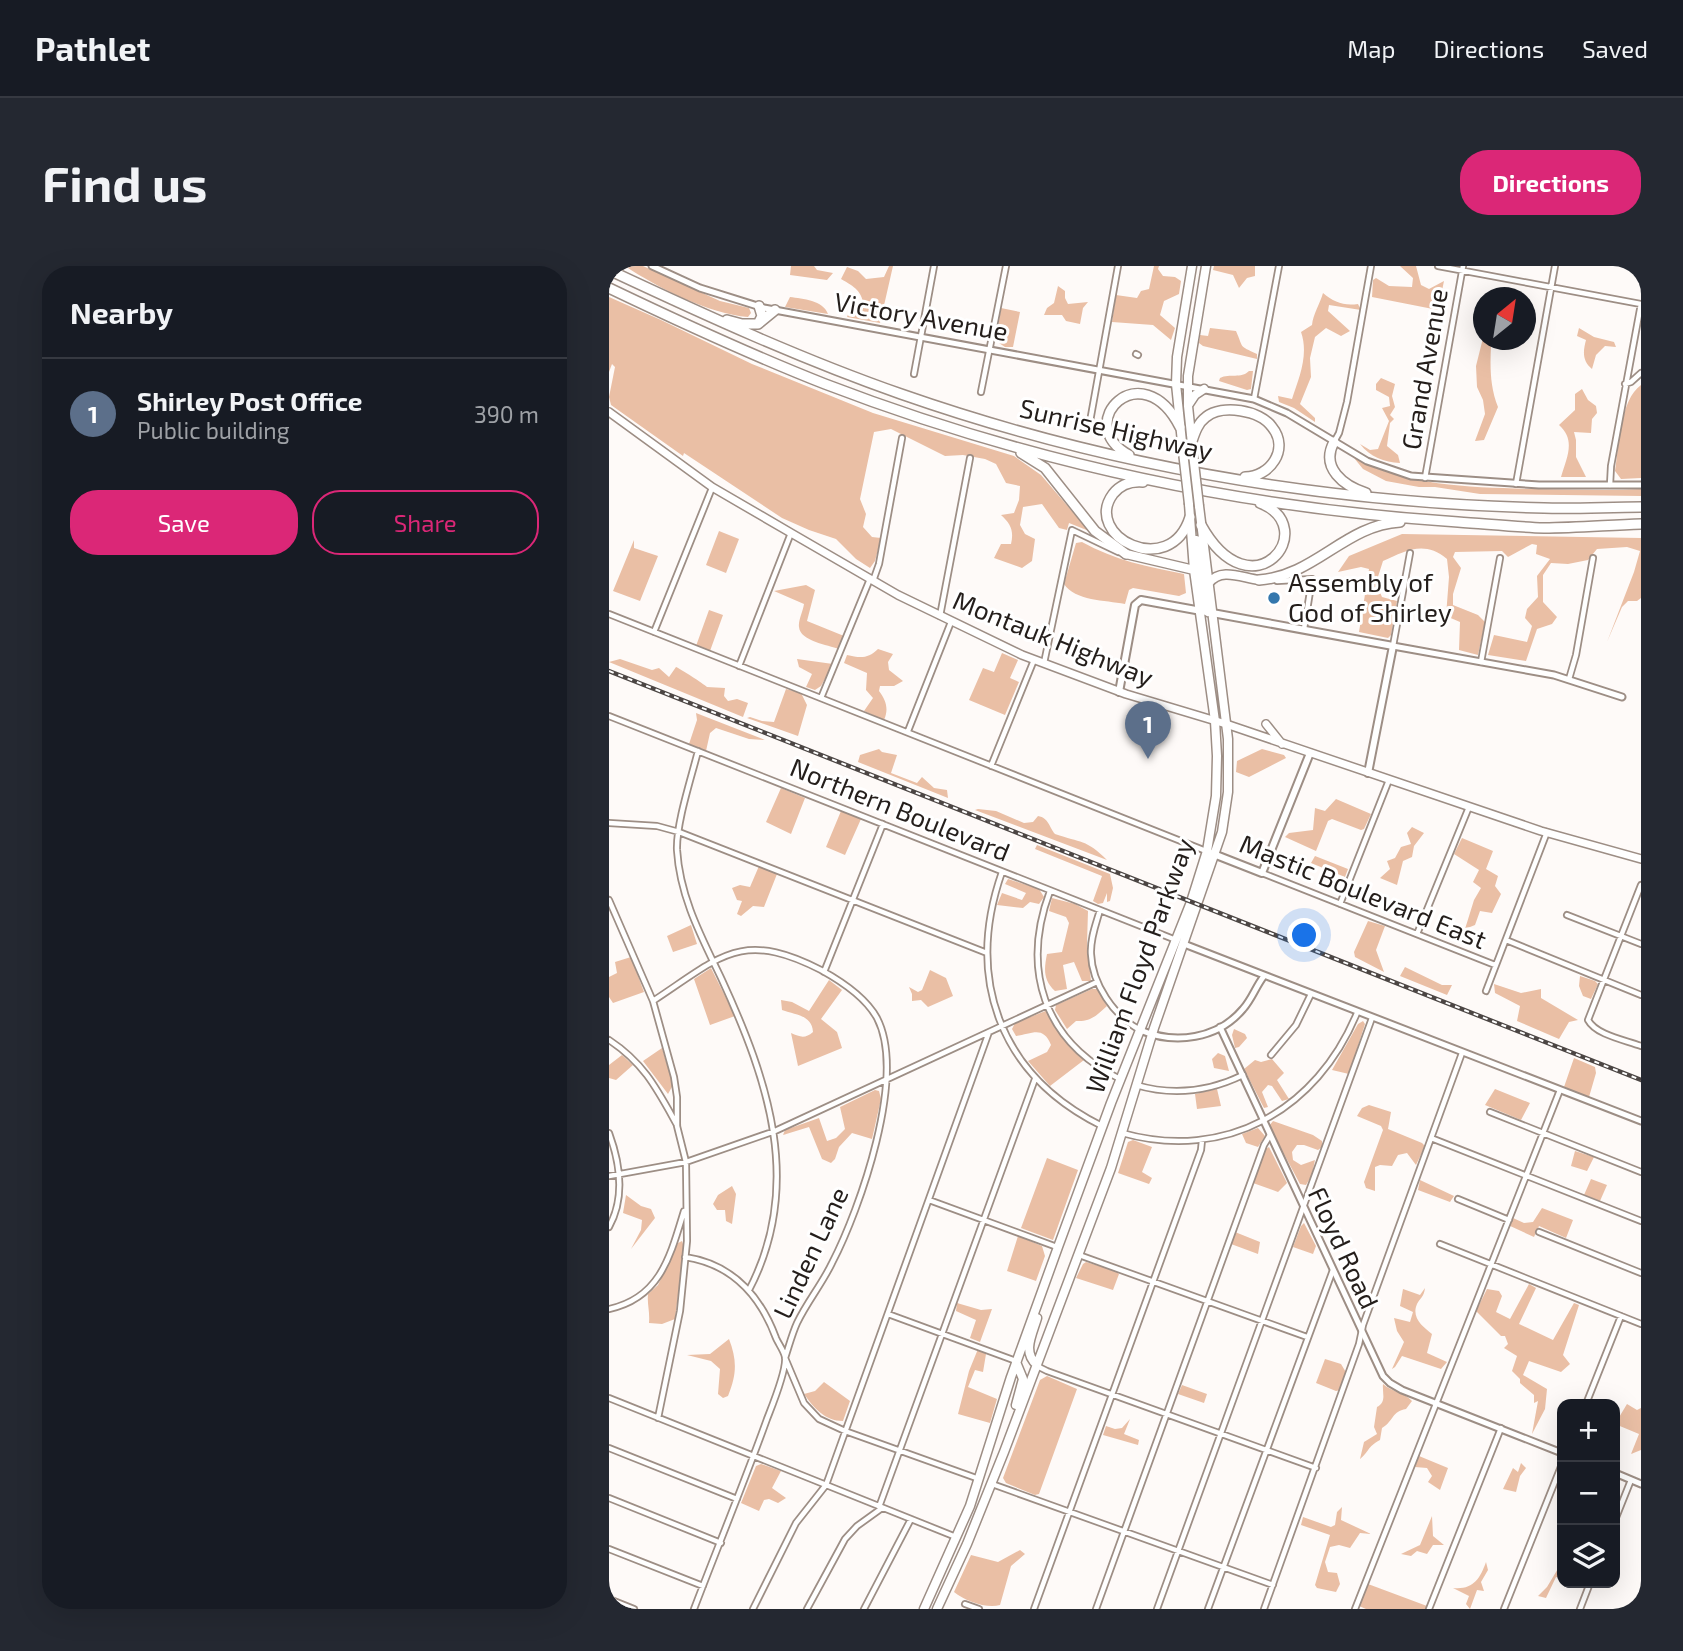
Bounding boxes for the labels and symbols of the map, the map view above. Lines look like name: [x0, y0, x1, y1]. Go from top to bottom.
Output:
street label: Victory Avenue: [832, 285, 1010, 346]
street label: Grand Avenue: [1394, 286, 1453, 452]
north arrow: [1473, 287, 1536, 350]
street label: Sunrise Highway: [1017, 391, 1216, 466]
place label: Assembly of God of Shirley: [1288, 566, 1452, 627]
street label: Montauk Highway: [949, 583, 1158, 692]
marker: Assembly of God of Shirley: [1266, 590, 1282, 606]
pin: 1: [1125, 701, 1171, 759]
street label: Northern Boulevard: [786, 750, 1015, 867]
street label: Mastic Boulevard East: [1236, 827, 1491, 954]
street label: William Floyd Parkway: [1078, 834, 1199, 1097]
your location: [1287, 918, 1321, 952]
street label: Linden Lane: [766, 1182, 854, 1323]
street label: Floyd Road: [1303, 1182, 1386, 1313]

